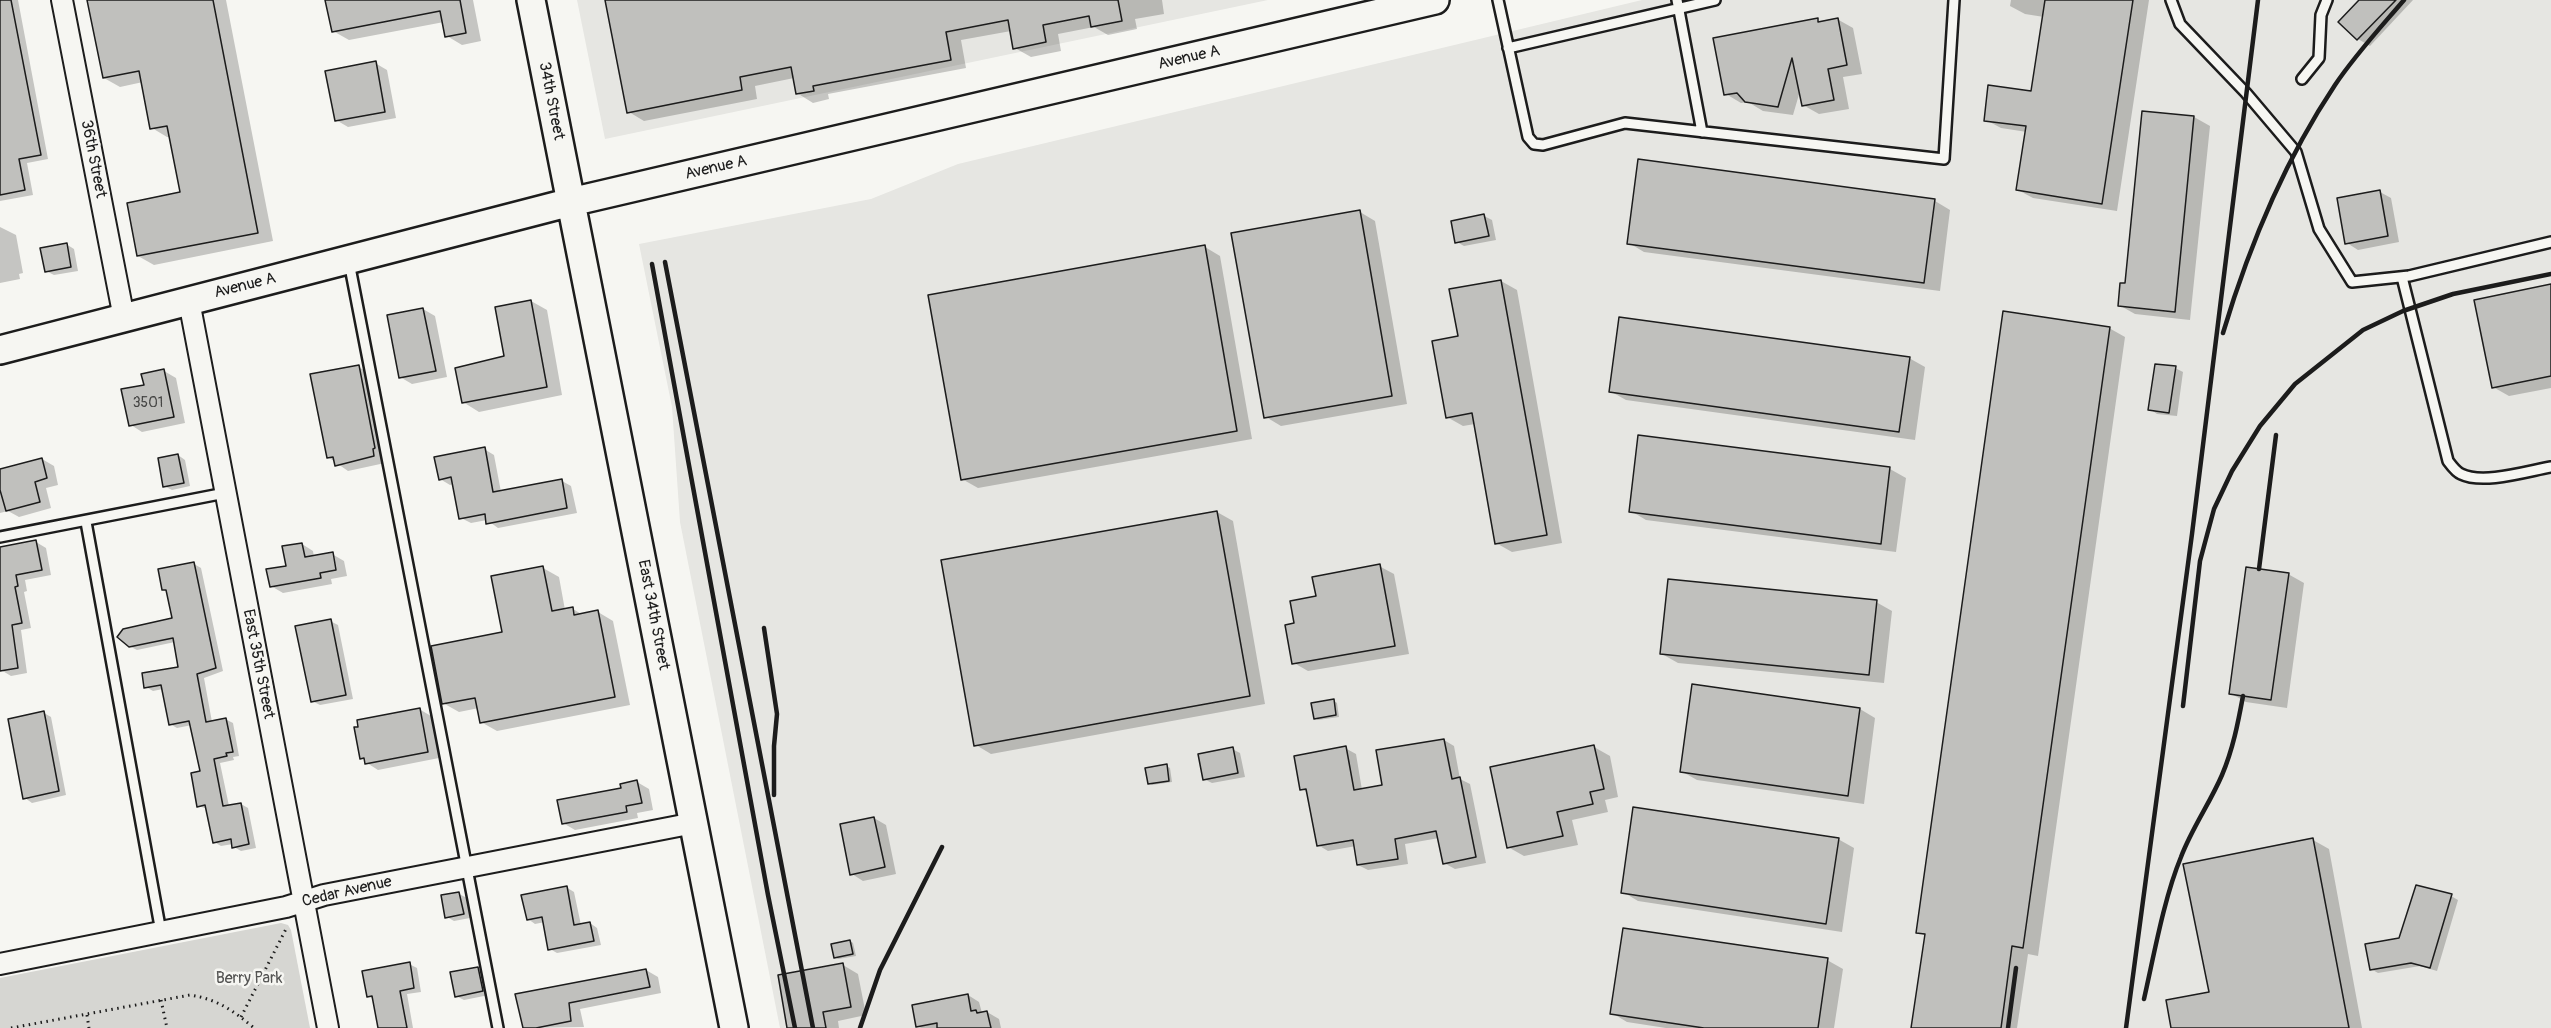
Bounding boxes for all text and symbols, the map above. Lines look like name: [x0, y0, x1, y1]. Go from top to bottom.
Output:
street label: Avenue A: [1156, 42, 1222, 74]
street label: 34th Street: [534, 60, 568, 142]
street label: 36th Street: [76, 118, 110, 200]
street label: Avenue A: [683, 152, 749, 184]
street label: Avenue A: [212, 269, 278, 303]
house number: 3501: [133, 395, 163, 411]
street label: East 34th Street: [633, 558, 673, 672]
street label: East 35th Street: [238, 608, 278, 720]
street label: Cedar Avenue: [300, 872, 394, 912]
park label: Berry Park: [216, 969, 282, 989]

